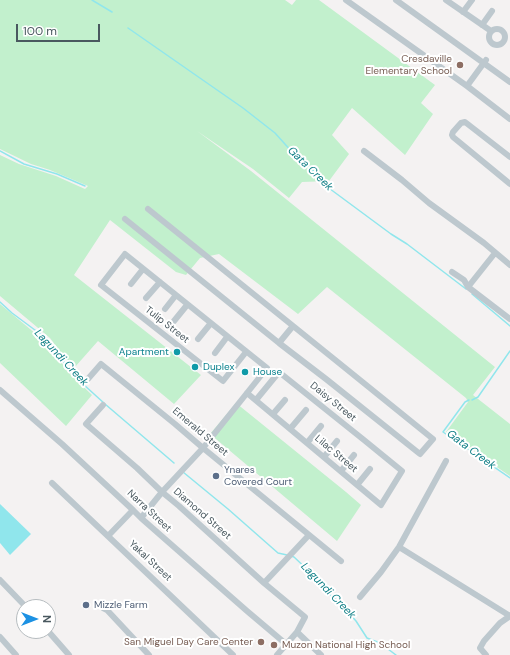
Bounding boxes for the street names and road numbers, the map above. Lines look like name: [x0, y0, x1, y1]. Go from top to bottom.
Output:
street label: Tulip Street: [143, 304, 191, 346]
street label: Daisy Street: [307, 380, 359, 424]
street label: Emerald Street: [170, 405, 230, 459]
street label: Lilac Street: [312, 433, 360, 475]
street label: Diamond Street: [171, 486, 233, 542]
street label: Narra Street: [124, 487, 174, 535]
street label: Yakal Street: [126, 538, 174, 584]

